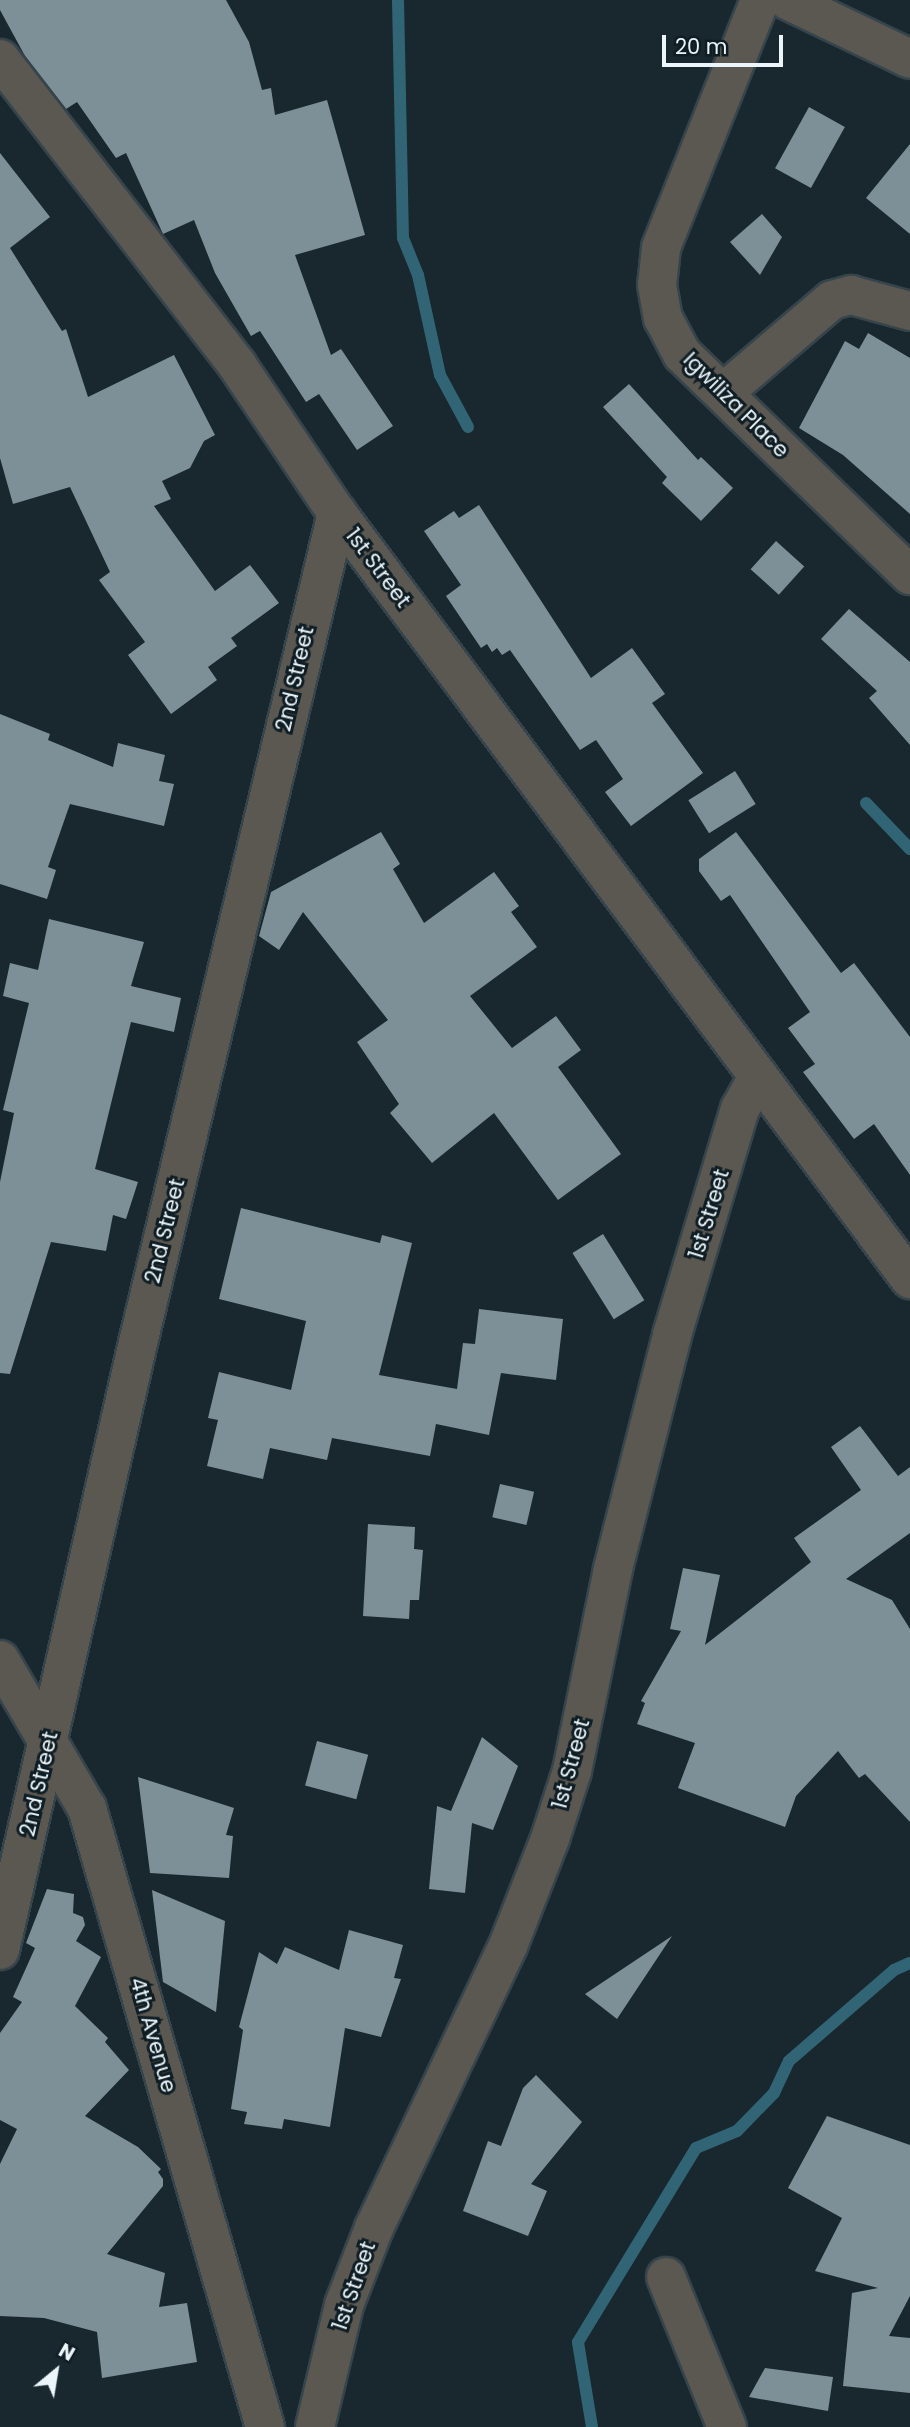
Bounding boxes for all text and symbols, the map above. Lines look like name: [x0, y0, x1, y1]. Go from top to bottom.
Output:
scale bar: [665, 21, 786, 65]
text: 20 m: [675, 32, 728, 61]
street label: Igwiliza Place: [678, 347, 794, 463]
street label: 1st Street: [340, 524, 416, 612]
street label: 2nd Street: [271, 624, 319, 734]
street label: 1st Street: [683, 1166, 735, 1262]
street label: 2nd Street: [140, 1176, 190, 1286]
street label: 1st Street: [547, 1716, 595, 1812]
street label: 2nd Street: [15, 1729, 63, 1839]
street label: 4th Avenue: [125, 1974, 181, 2096]
street label: 1st Street: [327, 2238, 381, 2334]
north arrow: [21, 2336, 91, 2406]
text: N: [54, 2337, 80, 2368]

